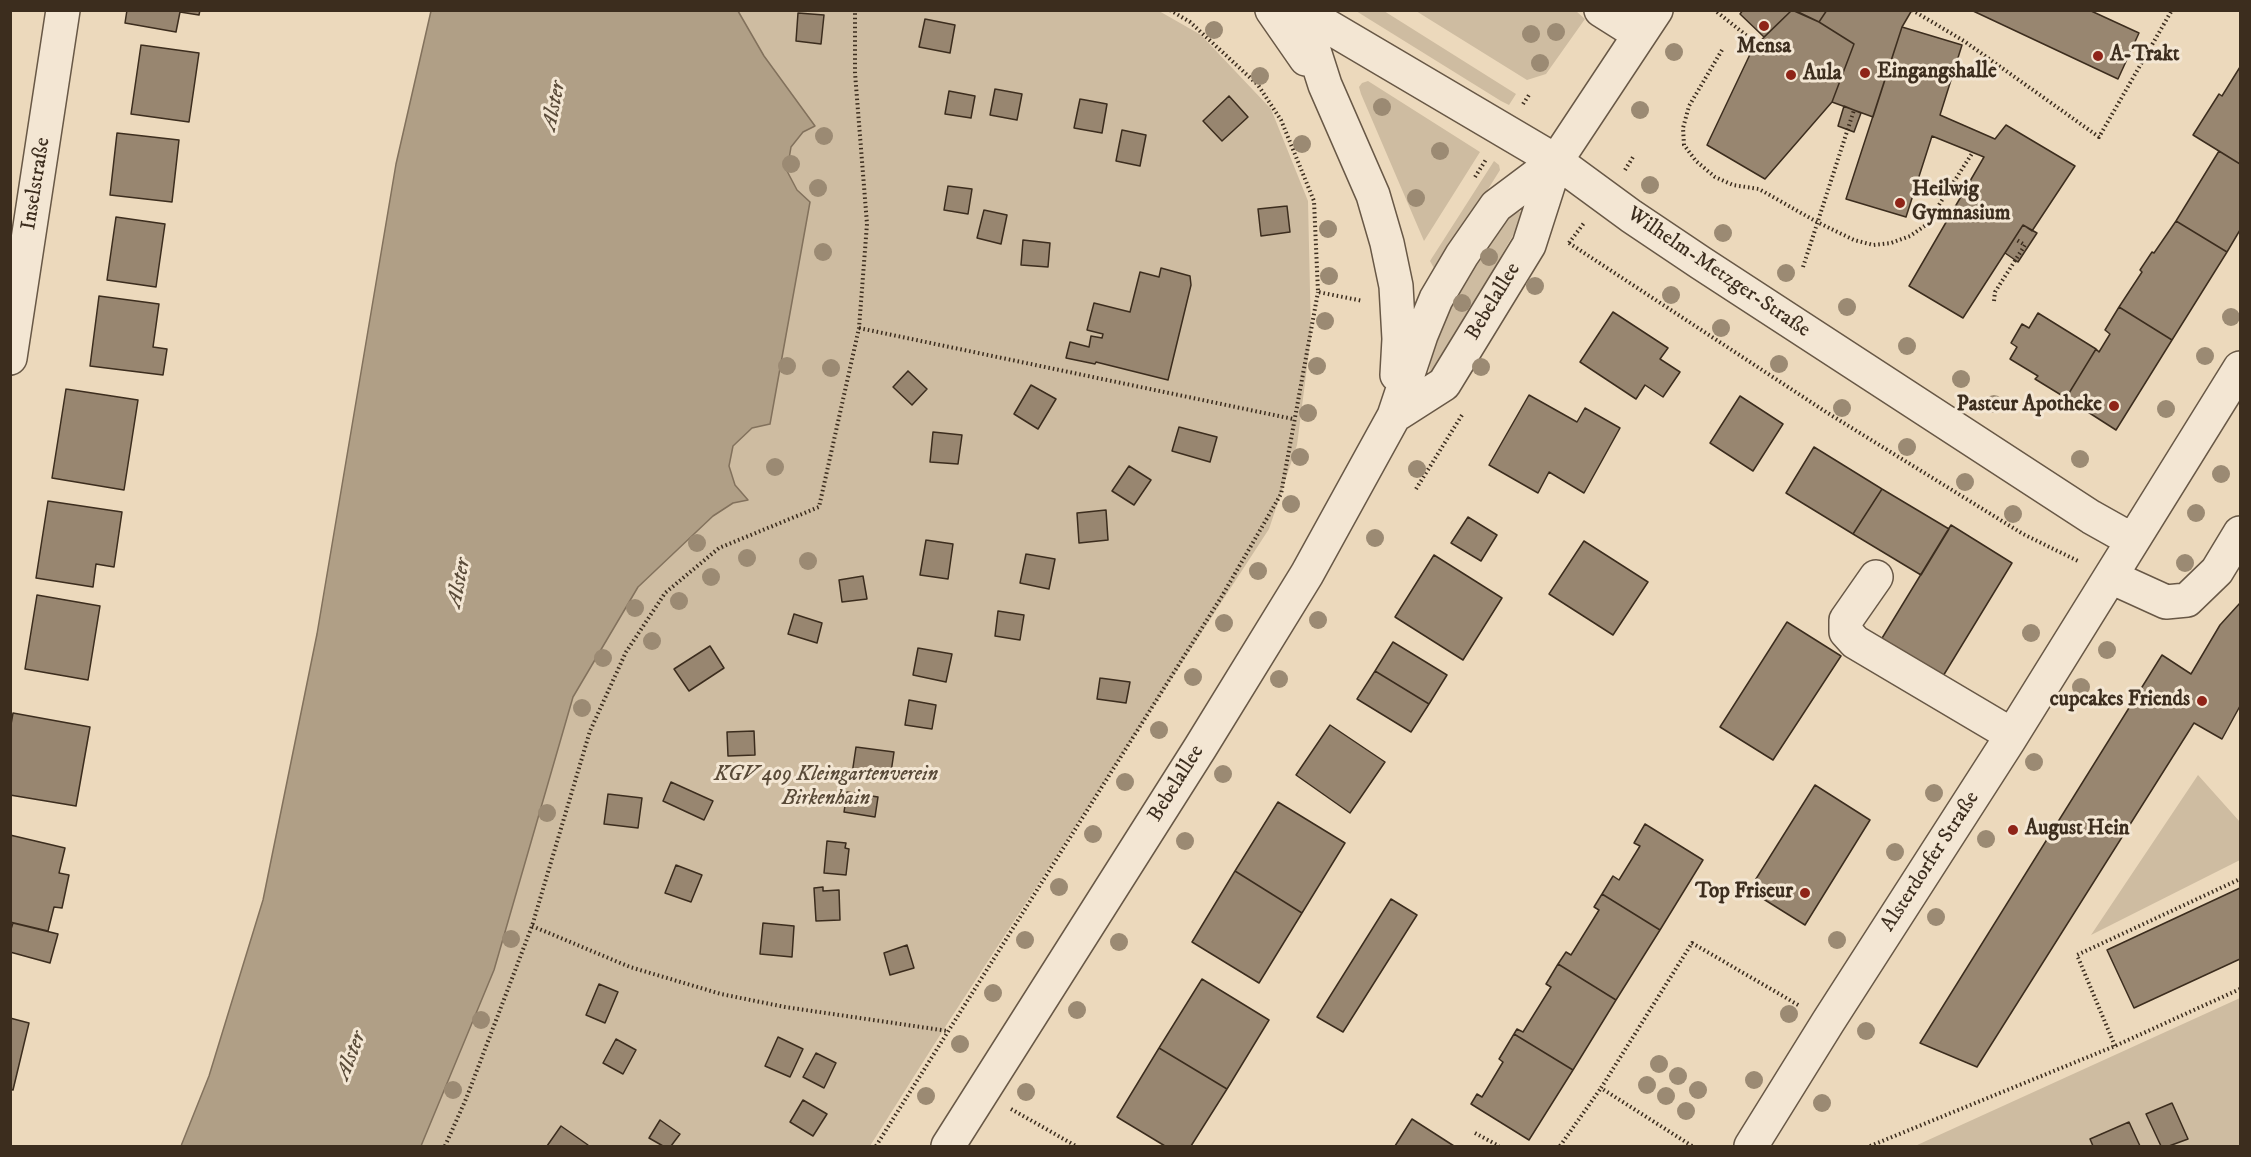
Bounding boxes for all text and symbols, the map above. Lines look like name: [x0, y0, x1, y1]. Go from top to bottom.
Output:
marker: Mensa: [1757, 19, 1771, 33]
place label: Mensa: [1737, 35, 1791, 61]
place label: A-Trakt: [2110, 43, 2179, 69]
marker: A-Trakt: [2091, 49, 2105, 63]
place label: Eingangshalle: [1877, 60, 1997, 86]
place label: Aula: [1803, 62, 1842, 88]
marker: Eingangshalle: [1858, 66, 1872, 80]
marker: Aula: [1784, 68, 1798, 82]
water label: Alster: [537, 79, 573, 133]
street label: Inselstraße: [17, 136, 57, 232]
place label: Heilwig Gymnasium: [1912, 178, 2011, 228]
marker: Heilwig Gymnasium: [1893, 196, 1907, 210]
street label: Wilhelm-Metzger-Straße: [1622, 202, 1814, 344]
street label: Bebelallee: [1461, 259, 1527, 345]
place label: Pasteur Apotheke: [1957, 393, 2102, 419]
marker: Pasteur Apotheke: [2107, 399, 2121, 413]
water label: Alster: [442, 556, 478, 610]
place label: cupcakes Friends: [2050, 688, 2190, 714]
marker: cupcakes Friends: [2195, 694, 2209, 708]
street label: Bebelallee: [1144, 741, 1210, 827]
park label: KGV 409 Kleingartenverein Birkenhain: [714, 763, 938, 813]
street label: Alsterdorfer Straße: [1876, 787, 1986, 937]
place label: August Hein: [2025, 817, 2130, 843]
marker: August Hein: [2006, 823, 2020, 837]
place label: Top Friseur: [1695, 880, 1793, 906]
marker: Top Friseur: [1798, 886, 1812, 900]
water label: Alster: [331, 1028, 373, 1084]

